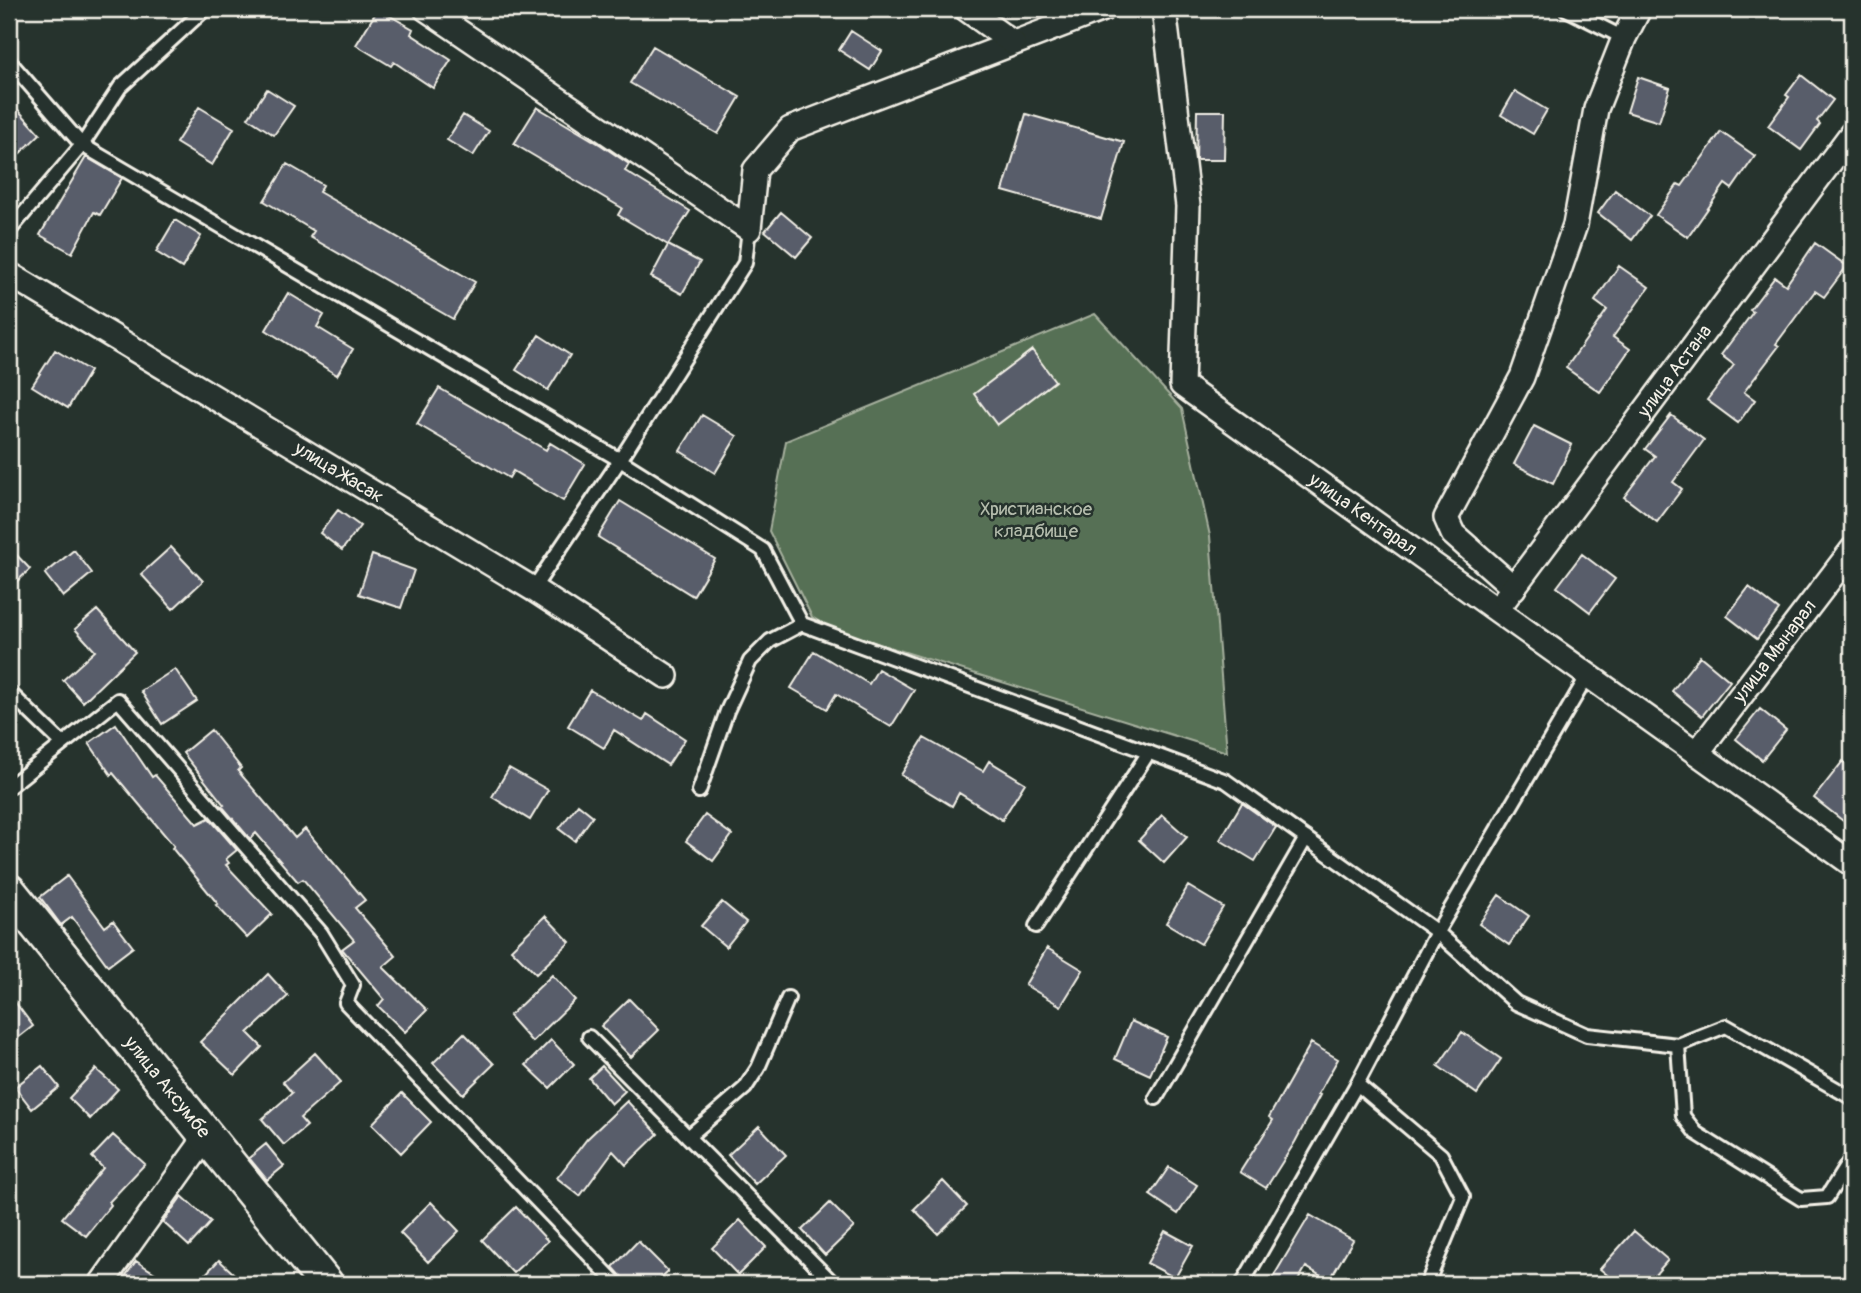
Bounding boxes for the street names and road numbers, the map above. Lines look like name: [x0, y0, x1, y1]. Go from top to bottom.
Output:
street label: улица Астана: [1632, 320, 1717, 423]
street label: улица Жасак: [289, 436, 388, 509]
street label: улица Кентарал: [1303, 467, 1422, 561]
street label: улица Мынарал: [1727, 595, 1822, 708]
street label: улица Аксумбе: [118, 1030, 216, 1144]

